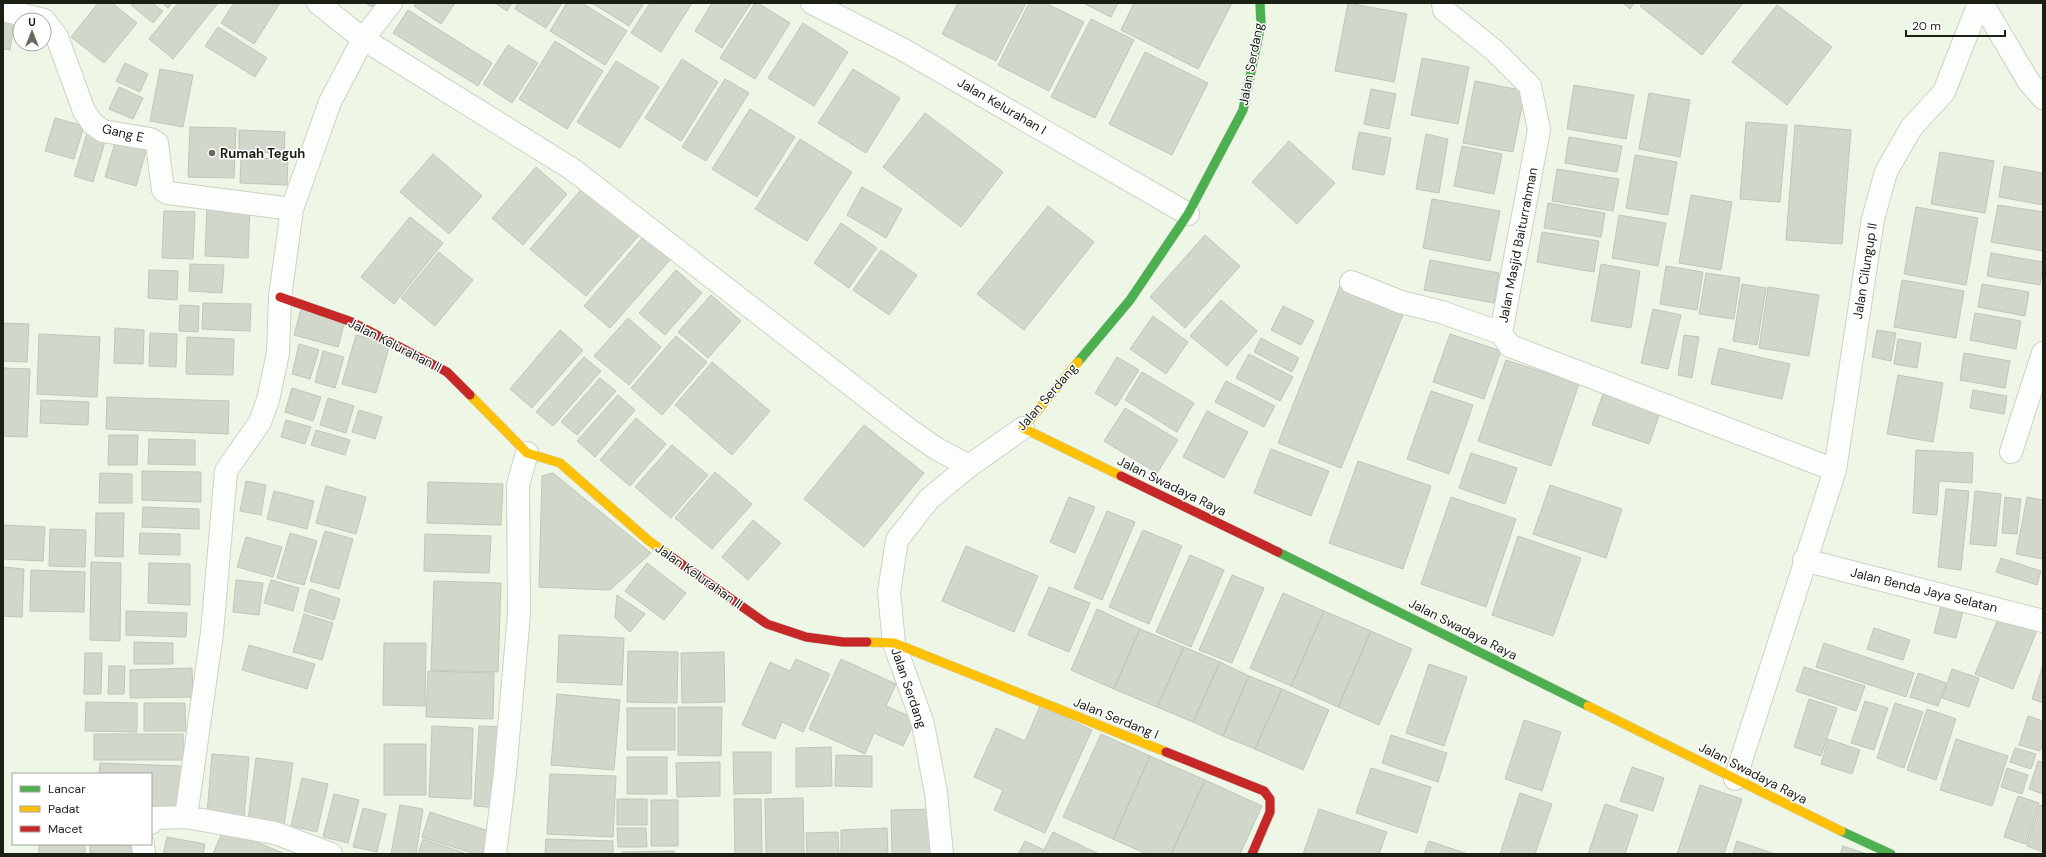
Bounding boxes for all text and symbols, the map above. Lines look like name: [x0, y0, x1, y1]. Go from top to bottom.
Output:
north arrow: [12, 12, 52, 52]
scale bar: [1906, 12, 2005, 38]
text: U: [28, 15, 36, 29]
text: 20 m: [1912, 18, 1941, 34]
street label: Jalan Serdang: [1235, 21, 1267, 107]
street label: Jalan Kelurahan I: [955, 74, 1049, 138]
street label: Gang E: [100, 120, 146, 146]
place label: Rumah Teguh: [220, 145, 305, 162]
marker: Rumah Teguh: [207, 148, 217, 158]
street label: Jalan Masjid Baiturrahman: [1495, 166, 1541, 324]
street label: Jalan Cilungup II: [1849, 222, 1881, 320]
street label: Jalan Kelurahan II: [345, 314, 445, 376]
street label: Jalan Serdang: [1013, 360, 1081, 434]
street label: Jalan Swadaya Raya: [1115, 452, 1229, 520]
street label: Jalan Kelurahan II: [652, 540, 746, 612]
street label: Jalan Benda Jaya Selatan: [1849, 563, 1999, 617]
street label: Jalan Swadaya Raya: [1406, 594, 1520, 664]
street label: Jalan Serdang: [887, 646, 931, 730]
street label: Jalan Serdang I: [1071, 693, 1161, 743]
street label: Jalan Swadaya Raya: [1696, 738, 1810, 808]
legend: [12, 773, 152, 845]
text: Lancar: [48, 781, 86, 797]
text: Padat: [48, 801, 80, 817]
text: Macet: [48, 821, 83, 837]

